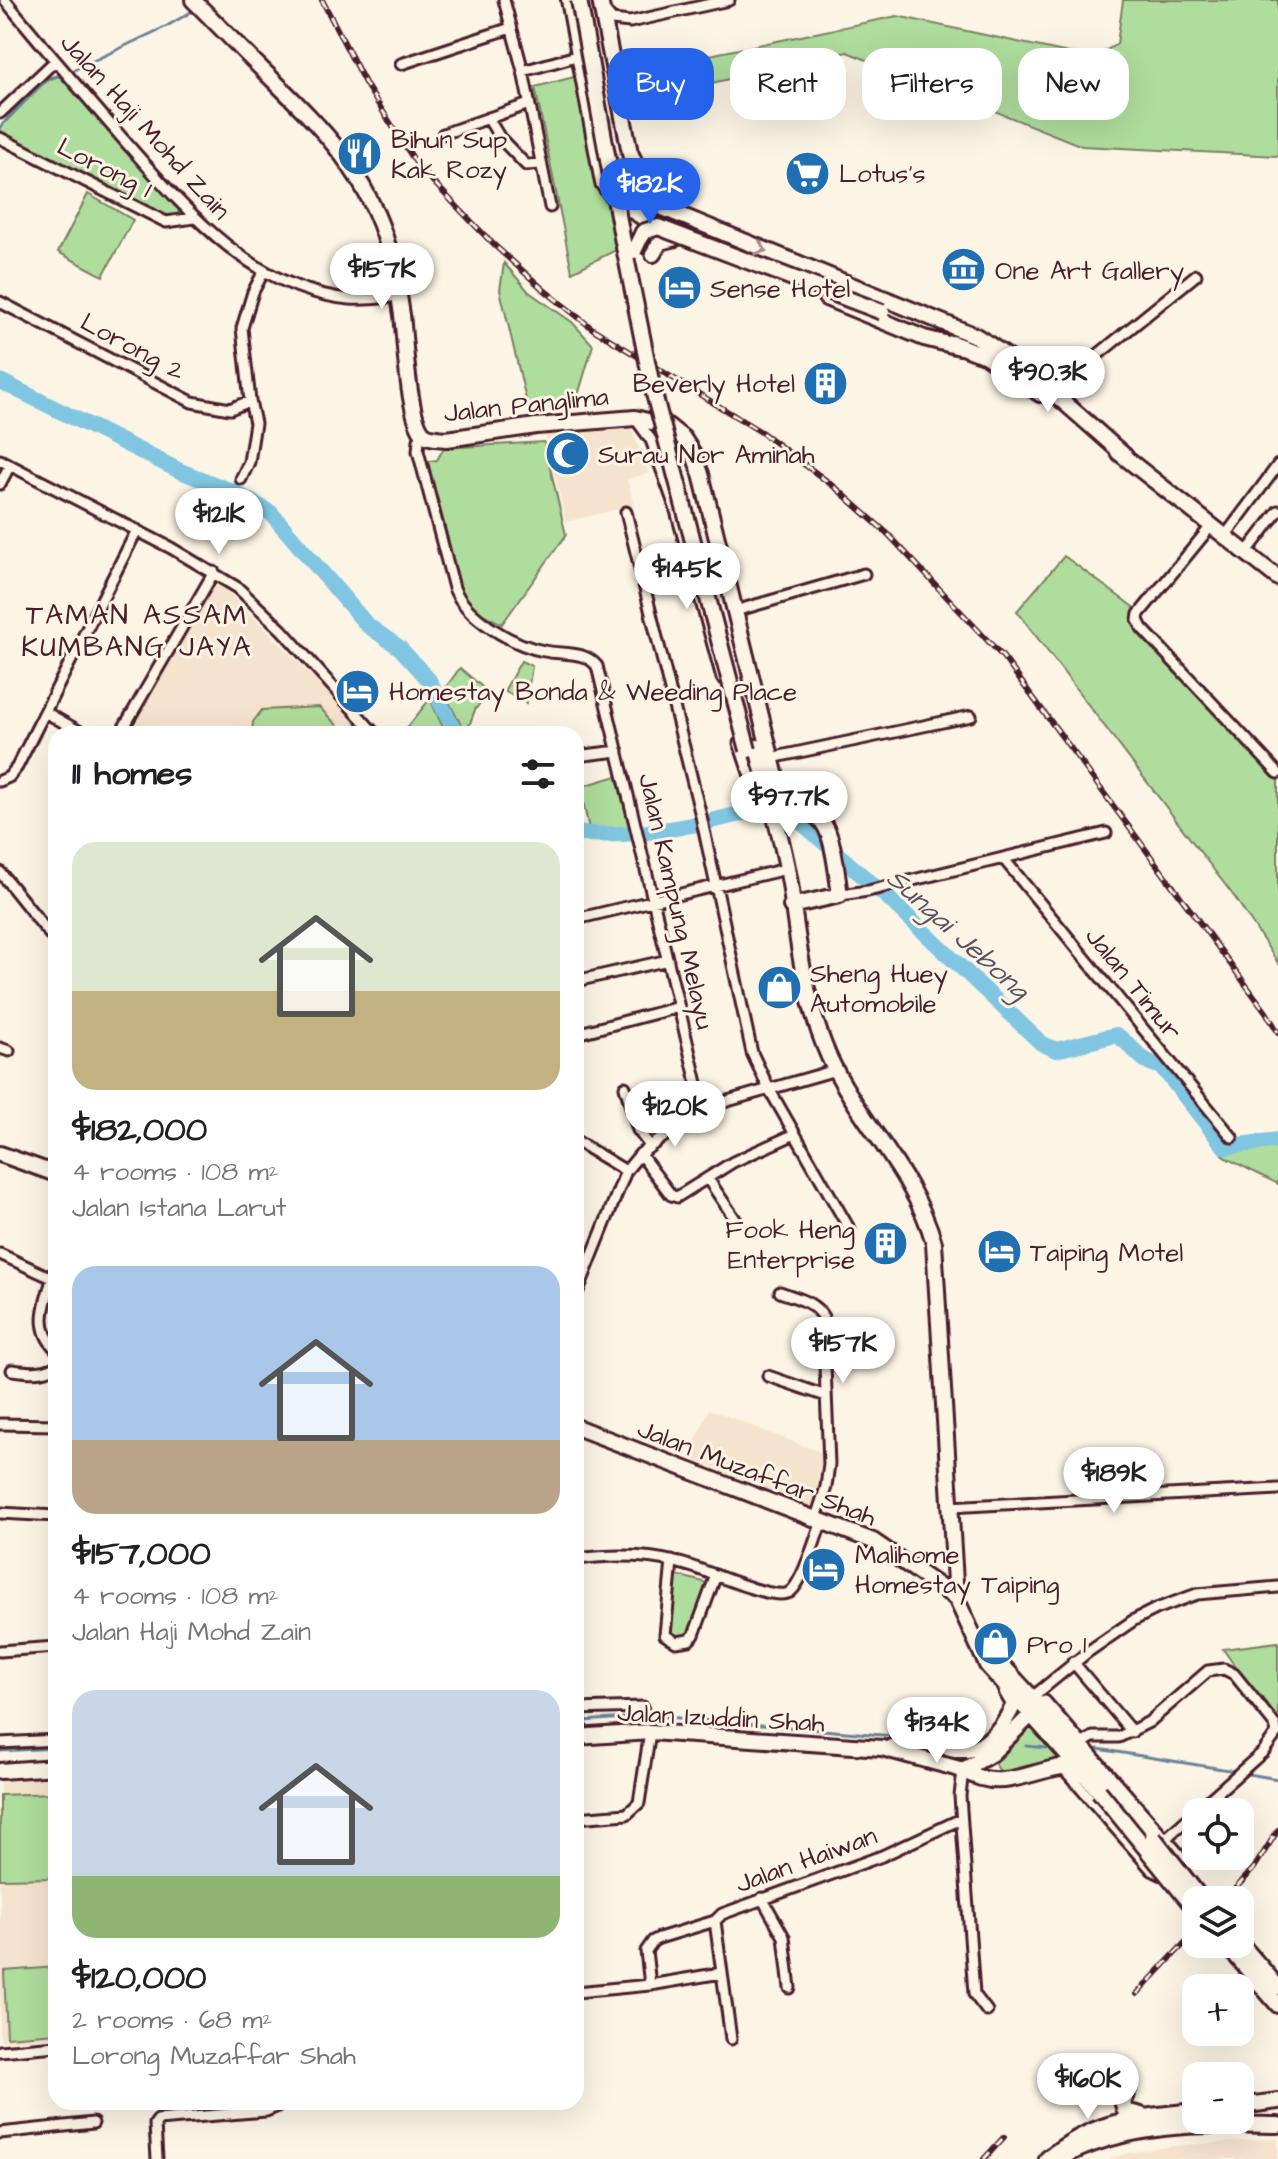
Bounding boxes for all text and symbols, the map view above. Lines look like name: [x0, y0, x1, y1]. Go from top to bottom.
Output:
street label: Jalan Haji Mohd Zain: [52, 26, 239, 228]
chip: Buy: [608, 48, 714, 120]
chip: Rent: [730, 48, 846, 120]
chip: Filters: [862, 48, 1002, 120]
chip: New: [1018, 48, 1129, 120]
place label: Bihun Sup Kak Rozy: [391, 122, 507, 190]
street label: Lorong 1: [50, 129, 158, 209]
restaurant icon: Bihun Sup Kak Rozy: [336, 130, 384, 178]
supermarket icon: Lotus's: [784, 149, 832, 197]
place label: Lotus's: [839, 156, 926, 192]
pin: $182K: [594, 158, 706, 226]
text: $182K: [617, 166, 683, 202]
one-way arrow: [753, 239, 767, 256]
pin: $157K: [326, 243, 438, 311]
museum icon: One Art Gallery: [940, 246, 988, 294]
text: $157K: [348, 251, 416, 287]
place label: One Art Gallery: [995, 253, 1184, 291]
hotel icon: Sense Hotel: [655, 264, 703, 312]
place label: Sense Hotel: [710, 271, 850, 307]
street label: Lorong 2: [73, 304, 191, 391]
pin: $90.3K: [983, 346, 1113, 414]
text: $90.3K: [1009, 354, 1087, 390]
building icon: Beverly Hotel: [802, 359, 850, 407]
place label: Beverly Hotel: [633, 366, 795, 404]
street label: Jalan Panglima: [442, 378, 610, 434]
mosque icon: Surau Nor Aminah: [543, 430, 591, 478]
place label: Surau Nor Aminah: [598, 437, 815, 473]
pin: $121K: [163, 488, 275, 556]
text: $121K: [193, 496, 245, 532]
pin: $145K: [631, 543, 743, 611]
text: $145K: [652, 551, 722, 587]
district label: TAMAN ASSAM KUMBANG JAYA: [21, 596, 253, 667]
hotel icon: Homestay Bonda & Weeding Place: [334, 667, 382, 715]
place label: Homestay Bonda & Weeding Place: [389, 674, 797, 712]
text: 11 homes: [72, 750, 192, 798]
icon: filters: [516, 752, 560, 796]
street label: Jalan Kampung Melayu: [627, 770, 723, 1033]
pin: $97.7K: [724, 771, 854, 839]
text: $97.7K: [749, 779, 829, 815]
water label: Sungai Jebong: [877, 859, 1039, 1011]
icon: home: [244, 894, 388, 1038]
street label: Jalan Timur: [1077, 920, 1190, 1048]
place label: Sheng Huey Automobile: [810, 956, 948, 1022]
shop icon: Sheng Huey Automobile: [755, 964, 803, 1012]
pin: $120K: [619, 1081, 731, 1149]
text: $120K: [643, 1089, 707, 1125]
text: $182,000: [72, 1106, 207, 1154]
text: 4 rooms · 108 m²: [72, 1154, 278, 1190]
text: Jalan Istana Larut: [72, 1190, 286, 1226]
place label: Fook Heng Enterprise: [725, 1212, 855, 1278]
building icon: Fook Heng Enterprise: [862, 1220, 910, 1268]
hotel icon: Taiping Motel: [975, 1228, 1023, 1276]
place label: Taiping Motel: [1030, 1235, 1183, 1273]
pin: $157K: [787, 1317, 899, 1385]
icon: home: [244, 1318, 388, 1462]
text: $157K: [809, 1325, 877, 1361]
street label: Jalan Muzaffar Shah: [632, 1411, 881, 1535]
pin: $189K: [1058, 1447, 1170, 1515]
text: $189K: [1081, 1455, 1147, 1491]
text: $157,000: [72, 1530, 211, 1578]
place label: Malihome Homestay Taiping: [855, 1537, 1059, 1605]
hotel icon: Malihome Homestay Taiping: [800, 1545, 848, 1593]
text: 4 rooms · 108 m²: [72, 1578, 278, 1614]
text: Jalan Haji Mohd Zain: [72, 1614, 311, 1650]
shop icon: Pro 1: [972, 1620, 1020, 1668]
place label: Pro 1: [1027, 1627, 1086, 1663]
street label: Jalan Izuddin Shah: [616, 1695, 826, 1741]
pin: $134K: [881, 1697, 993, 1765]
text: $134K: [905, 1705, 969, 1741]
icon: home: [244, 1742, 388, 1886]
map controls: [1182, 1798, 1254, 2134]
button: locate: [1182, 1798, 1254, 1870]
street label: Jalan Haiwan: [731, 1818, 882, 1902]
button: layers: [1182, 1886, 1254, 1958]
text: $120,000: [72, 1954, 207, 2002]
button: +: [1182, 1974, 1254, 2046]
text: 2 rooms · 68 m²: [72, 2002, 272, 2038]
text: Lorong Muzaffar Shah: [72, 2038, 356, 2074]
pin: $160K: [1032, 2053, 1144, 2121]
text: $160K: [1055, 2061, 1121, 2097]
button: −: [1182, 2062, 1254, 2134]

